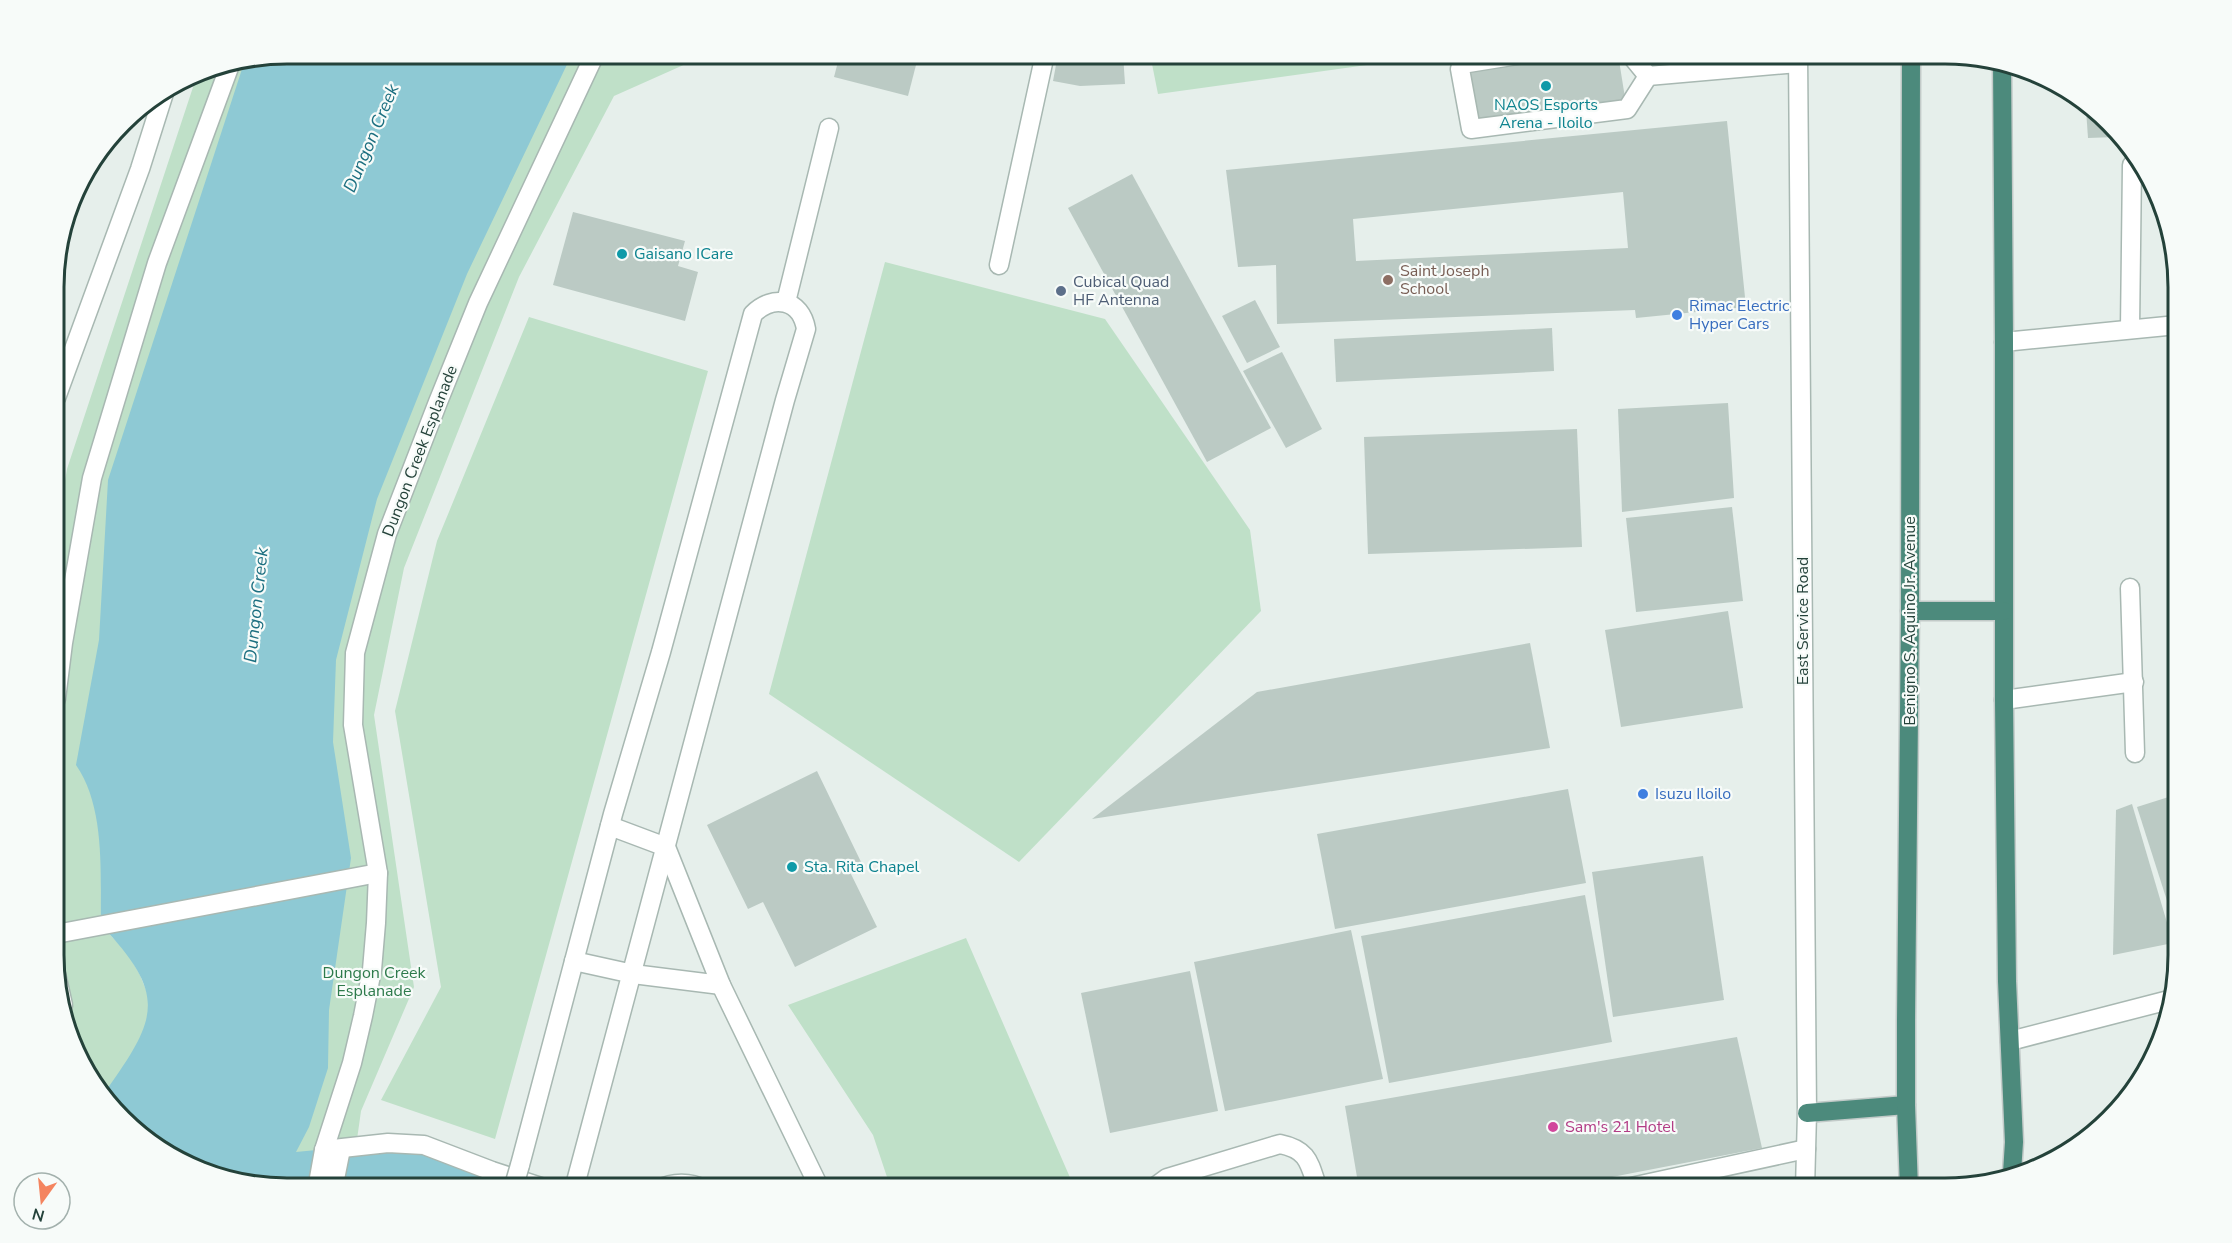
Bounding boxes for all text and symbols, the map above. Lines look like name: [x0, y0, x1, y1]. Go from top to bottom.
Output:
water label: Dungon Creek: [337, 79, 405, 196]
marker: NAOS Esports Arena - Iloilo: [1539, 79, 1553, 93]
place label: NAOS Esports Arena - Iloilo: [1494, 94, 1598, 134]
place label: Gaisano ICare: [634, 243, 733, 265]
marker: Gaisano ICare: [615, 247, 629, 261]
place label: Saint Joseph School: [1400, 260, 1490, 300]
place label: Cubical Quad HF Antenna: [1073, 271, 1169, 311]
marker: Saint Joseph School: [1381, 273, 1395, 287]
marker: Cubical Quad HF Antenna: [1054, 284, 1068, 298]
place label: Rimac Electric Hyper Cars: [1689, 295, 1790, 335]
marker: Rimac Electric Hyper Cars: [1670, 308, 1684, 322]
street label: Dungon Creek Esplanade: [377, 362, 463, 540]
street label: Benigno S. Aquino Jr. Avenue: [1899, 516, 1921, 726]
water label: Dungon Creek: [238, 545, 274, 664]
street label: East Service Road: [1792, 557, 1814, 685]
place label: Isuzu Iloilo: [1655, 783, 1731, 805]
marker: Isuzu Iloilo: [1636, 787, 1650, 801]
place label: Sta. Rita Chapel: [804, 856, 919, 878]
marker: Sta. Rita Chapel: [785, 860, 799, 874]
park label: Dungon Creek Esplanade: [323, 962, 426, 1002]
place label: Sam's 21 Hotel: [1565, 1116, 1676, 1138]
marker: Sam's 21 Hotel: [1546, 1120, 1560, 1134]
north arrow: [12, 1171, 72, 1231]
text: N: [30, 1202, 47, 1227]

